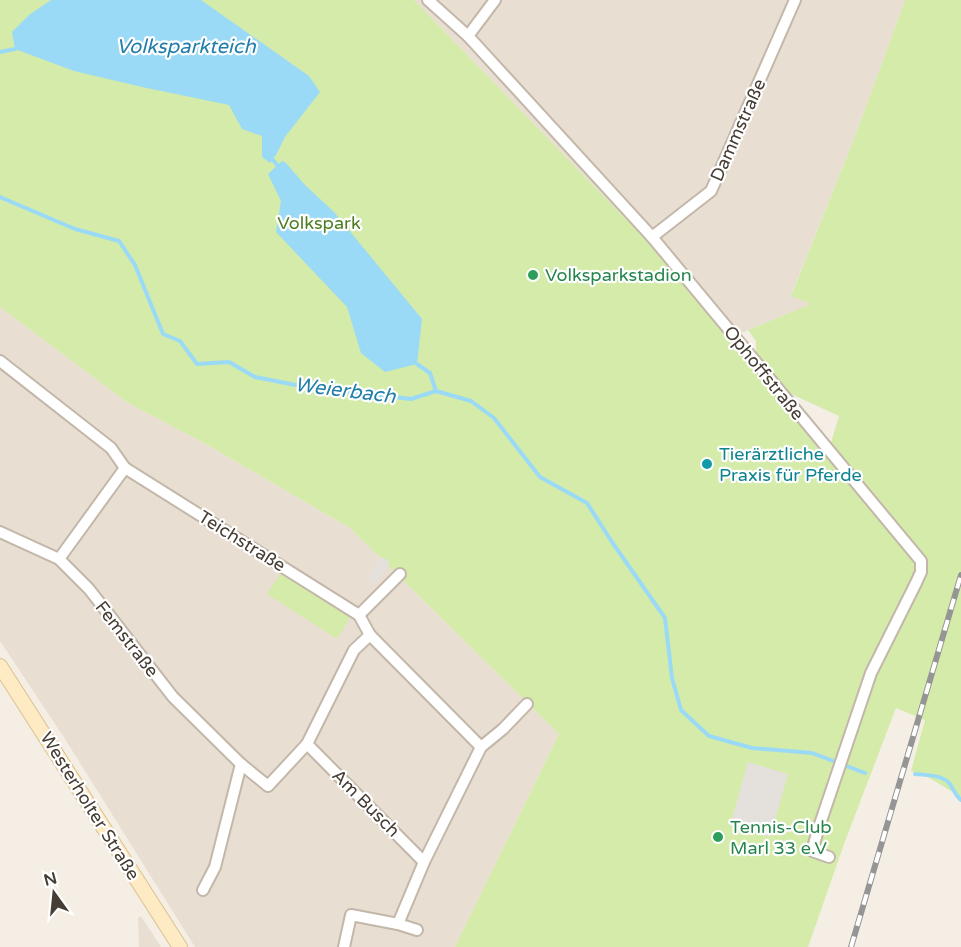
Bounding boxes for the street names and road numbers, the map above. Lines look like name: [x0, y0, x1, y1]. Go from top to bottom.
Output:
street label: Dammstraße: [706, 75, 770, 185]
street label: Ophoffstraße: [719, 321, 809, 425]
street label: Teichstraße: [194, 506, 290, 576]
street label: Femstraße: [90, 597, 164, 681]
street label: Westerholter Straße: [35, 728, 145, 884]
street label: Am Busch: [327, 764, 405, 842]

